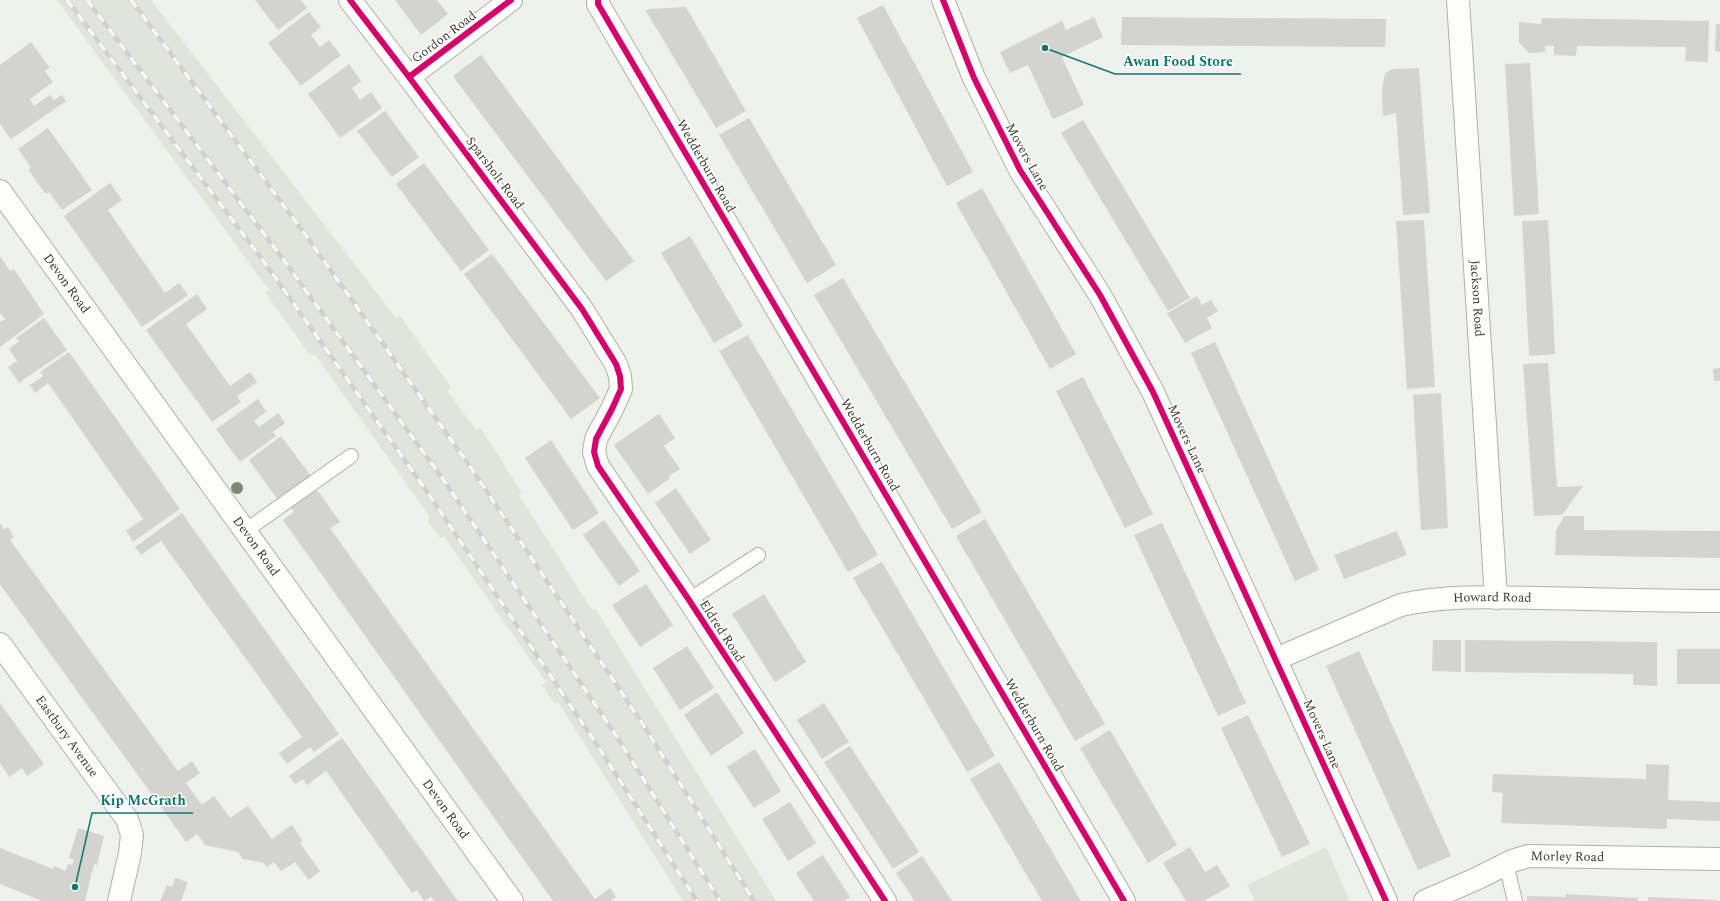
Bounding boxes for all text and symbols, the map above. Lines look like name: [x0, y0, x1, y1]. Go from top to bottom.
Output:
street label: Gordon Road: [407, 6, 481, 68]
callout: Awan Food Store: [1115, 48, 1241, 74]
text: Awan Food Store: [1123, 51, 1233, 72]
street label: Wedderburn Road: [671, 116, 741, 216]
street label: Movers Lane: [1000, 120, 1054, 194]
street label: Sparsholt Road: [461, 132, 529, 214]
street label: Devon Road: [38, 249, 95, 318]
street label: Jackson Road: [1465, 259, 1489, 338]
street label: Wedderburn Road: [835, 395, 905, 495]
street label: Movers Lane: [1162, 401, 1212, 477]
street label: Devon Road: [228, 512, 285, 580]
street label: Howard Road: [1452, 587, 1532, 608]
street label: Eldred Road: [694, 596, 750, 666]
street label: Wedderburn Road: [999, 675, 1069, 775]
street label: Eastbury Avenue: [30, 691, 104, 781]
street label: Movers Lane: [1298, 696, 1346, 772]
street label: Devon Road: [417, 775, 474, 843]
callout: Kip McGrath: [92, 787, 193, 813]
text: Kip McGrath: [100, 790, 186, 811]
street label: Morley Road: [1530, 846, 1604, 867]

